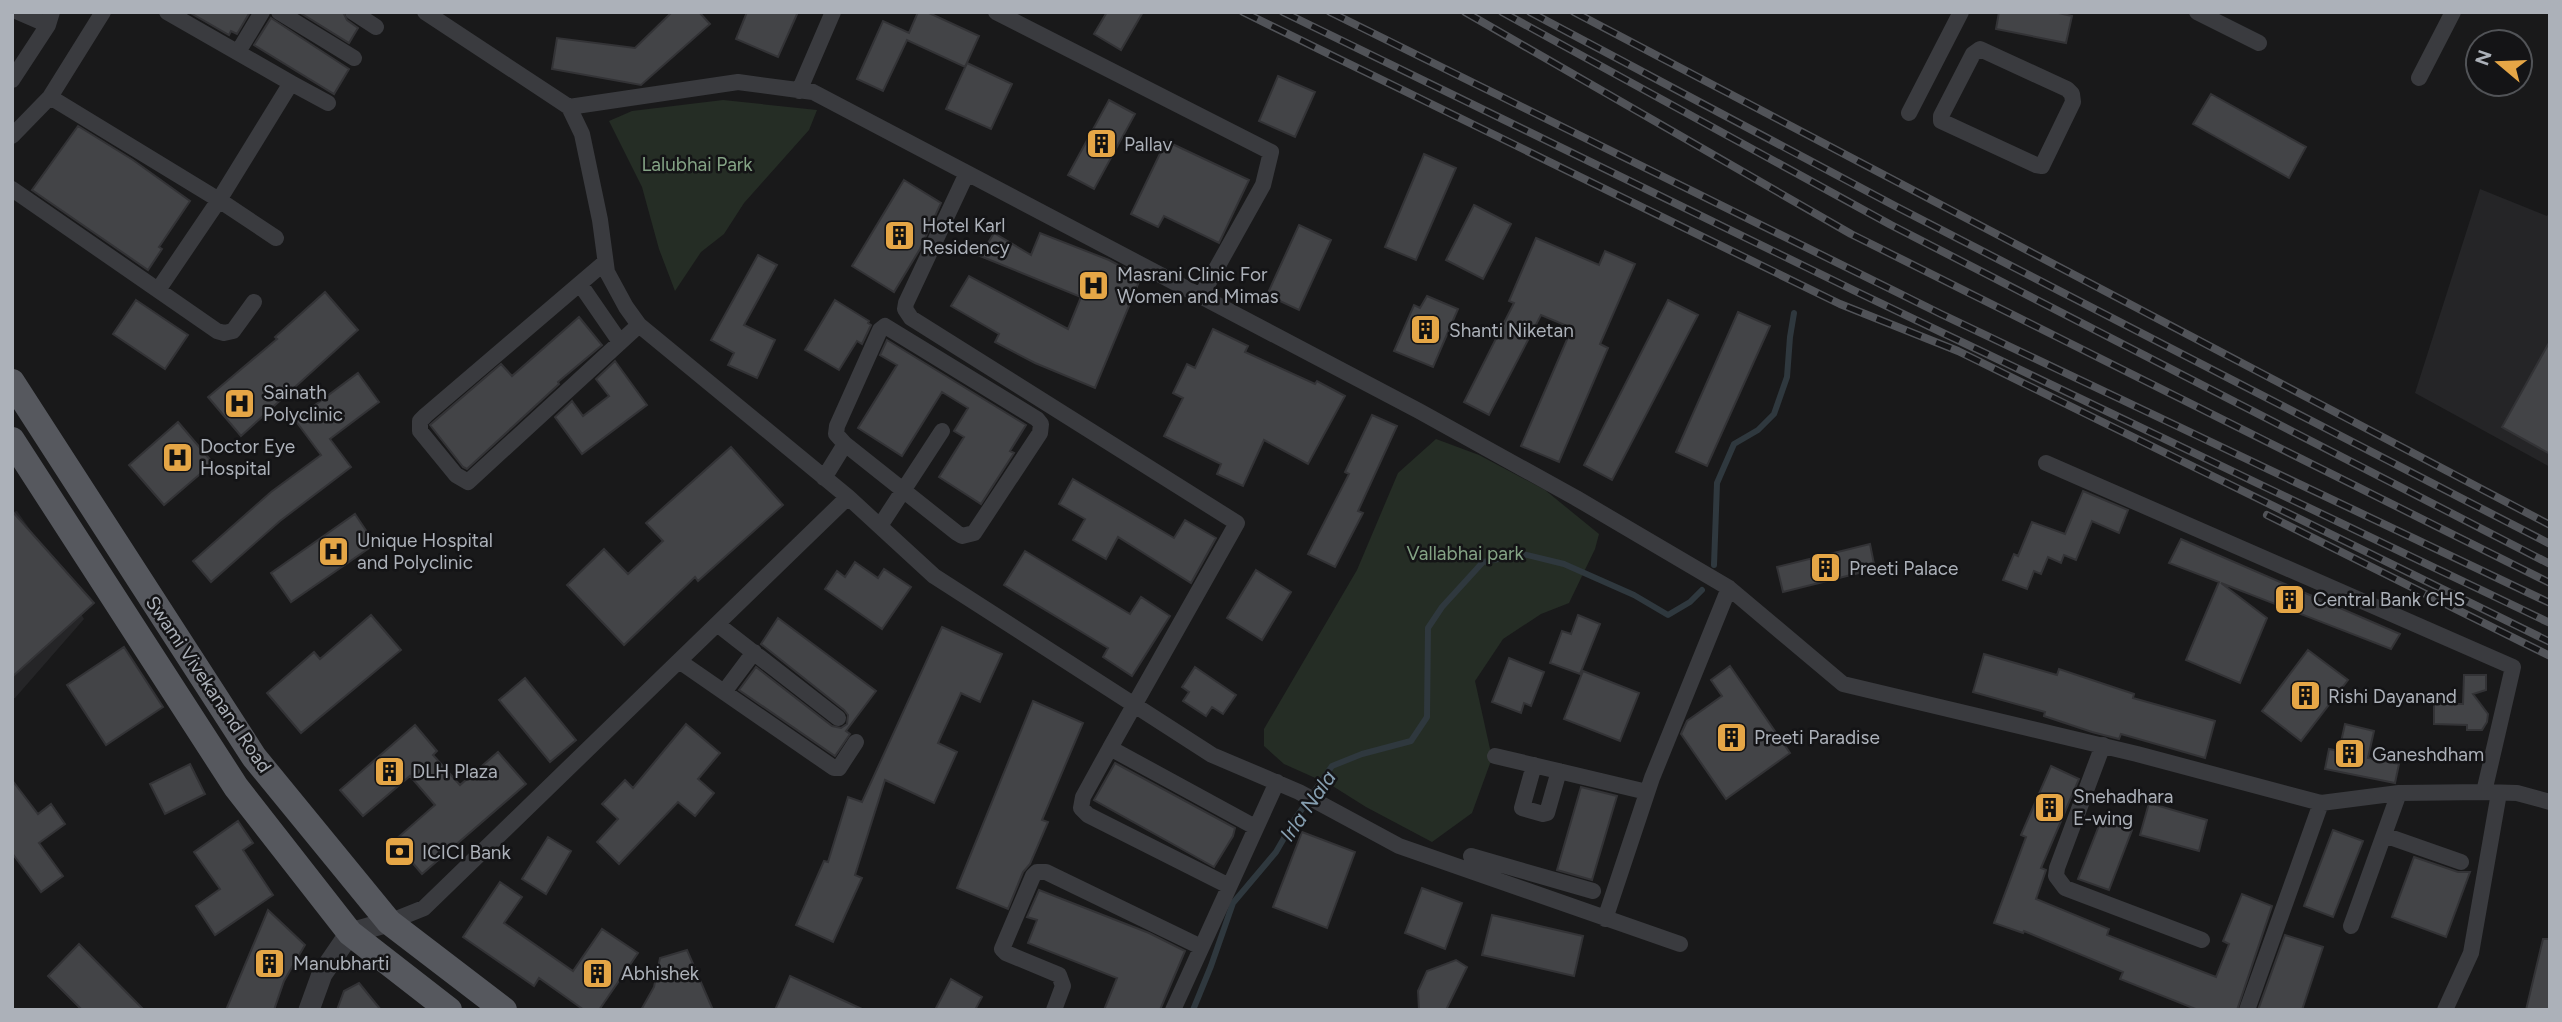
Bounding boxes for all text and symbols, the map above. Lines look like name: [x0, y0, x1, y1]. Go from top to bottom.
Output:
north arrow: [2464, 28, 2534, 98]
text: N: [2470, 47, 2497, 68]
building icon: Pallav: [1084, 127, 1118, 161]
place label: Pallav: [1124, 133, 1172, 156]
park label: Lalubhai Park: [641, 153, 753, 176]
place label: Hotel Karl Residency: [922, 214, 1010, 259]
building icon: Hotel Karl Residency: [882, 219, 916, 253]
place label: Masrani Clinic For Women and Mimas: [1117, 263, 1279, 308]
hospital icon: Masrani Clinic For Women and Mimas: [1077, 268, 1111, 302]
building icon: Shanti Niketan: [1409, 313, 1443, 347]
place label: Shanti Niketan: [1449, 319, 1574, 342]
place label: Sainath Polyclinic: [263, 381, 343, 426]
hospital icon: Sainath Polyclinic: [223, 386, 257, 420]
place label: Doctor Eye Hospital: [200, 435, 295, 480]
hospital icon: Doctor Eye Hospital: [160, 440, 194, 474]
place label: Unique Hospital and Polyclinic: [357, 529, 493, 574]
hospital icon: Unique Hospital and Polyclinic: [317, 534, 351, 568]
park label: Vallabhai park: [1406, 542, 1524, 565]
building icon: Preeti Palace: [1809, 551, 1843, 585]
place label: Preeti Palace: [1849, 557, 1958, 580]
building icon: Central Bank CHS: [2273, 582, 2307, 616]
place label: Central Bank CHS: [2313, 588, 2465, 611]
street label: Swami Vivekanand Road: [141, 592, 276, 777]
building icon: Rishi Dayanand: [2288, 679, 2322, 713]
place label: Rishi Dayanand: [2328, 685, 2457, 708]
building icon: Preeti Paradise: [1714, 720, 1748, 754]
place label: Preeti Paradise: [1754, 726, 1880, 749]
building icon: Ganeshdham: [2332, 737, 2366, 771]
place label: Ganeshdham: [2372, 743, 2484, 766]
building icon: DLH Plaza: [372, 754, 406, 788]
place label: DLH Plaza: [412, 760, 498, 783]
water label: Irla Nala: [1274, 766, 1341, 846]
place label: Snehadhara E-wing: [2073, 785, 2173, 830]
building icon: Snehadhara E-wing: [2033, 790, 2067, 824]
bank icon: ICICI Bank: [382, 835, 416, 869]
place label: ICICI Bank: [422, 841, 511, 864]
building icon: Manubharti: [253, 946, 287, 980]
place label: Manubharti: [293, 952, 389, 975]
building icon: Abhishek: [581, 956, 615, 990]
place label: Abhishek: [621, 962, 700, 985]

